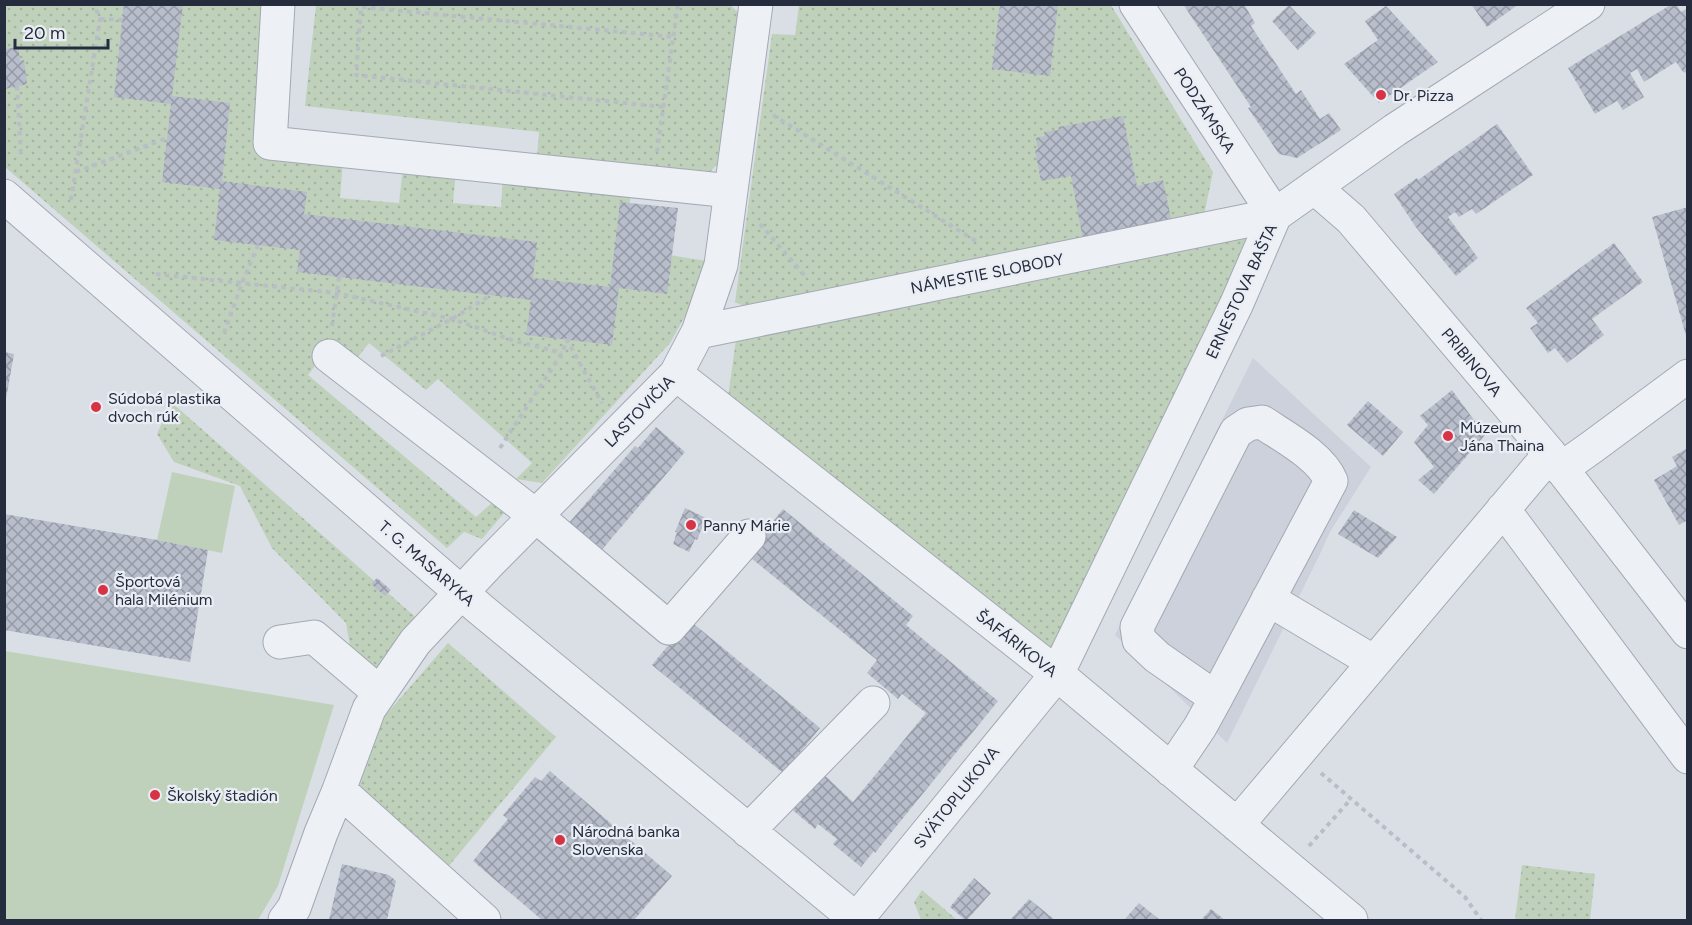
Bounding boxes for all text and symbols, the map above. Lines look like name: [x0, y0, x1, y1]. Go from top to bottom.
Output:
scale bar: [15, 12, 108, 50]
text: 20 m: [24, 22, 65, 44]
street label: PODZÁMSKA: [1170, 64, 1239, 157]
place label: Dr. Pizza: [1393, 86, 1454, 105]
marker: Dr. Pizza: [1374, 88, 1388, 102]
street label: ERNESTOVA BAŠTA: [1202, 221, 1281, 362]
street label: NÁMESTIE SLOBODY: [909, 249, 1066, 298]
street label: PRIBINOVA: [1437, 324, 1506, 401]
street label: LASTOVIČIA: [600, 371, 678, 451]
place label: Súdobá plastika dvoch rúk: [108, 389, 221, 426]
marker: Súdobá plastika dvoch rúk: [89, 400, 103, 414]
place label: Múzeum Jána Thaina: [1460, 418, 1544, 455]
marker: Múzeum Jána Thaina: [1441, 429, 1455, 443]
place label: Panny Márie: [703, 516, 790, 535]
street label: T. G. MASARYKA: [375, 517, 479, 610]
marker: Panny Márie: [684, 518, 698, 532]
place label: Športová hala Milénium: [115, 572, 212, 609]
marker: Športová hala Milénium: [96, 583, 110, 597]
street label: ŠAFÁRIKOVA: [972, 606, 1061, 681]
street label: SVÄTOPLUKOVA: [910, 743, 1003, 852]
place label: Školský štadión: [167, 786, 278, 805]
marker: Školský štadión: [148, 788, 162, 802]
place label: Národná banka Slovenska: [572, 822, 680, 859]
marker: Národná banka Slovenska: [553, 833, 567, 847]

